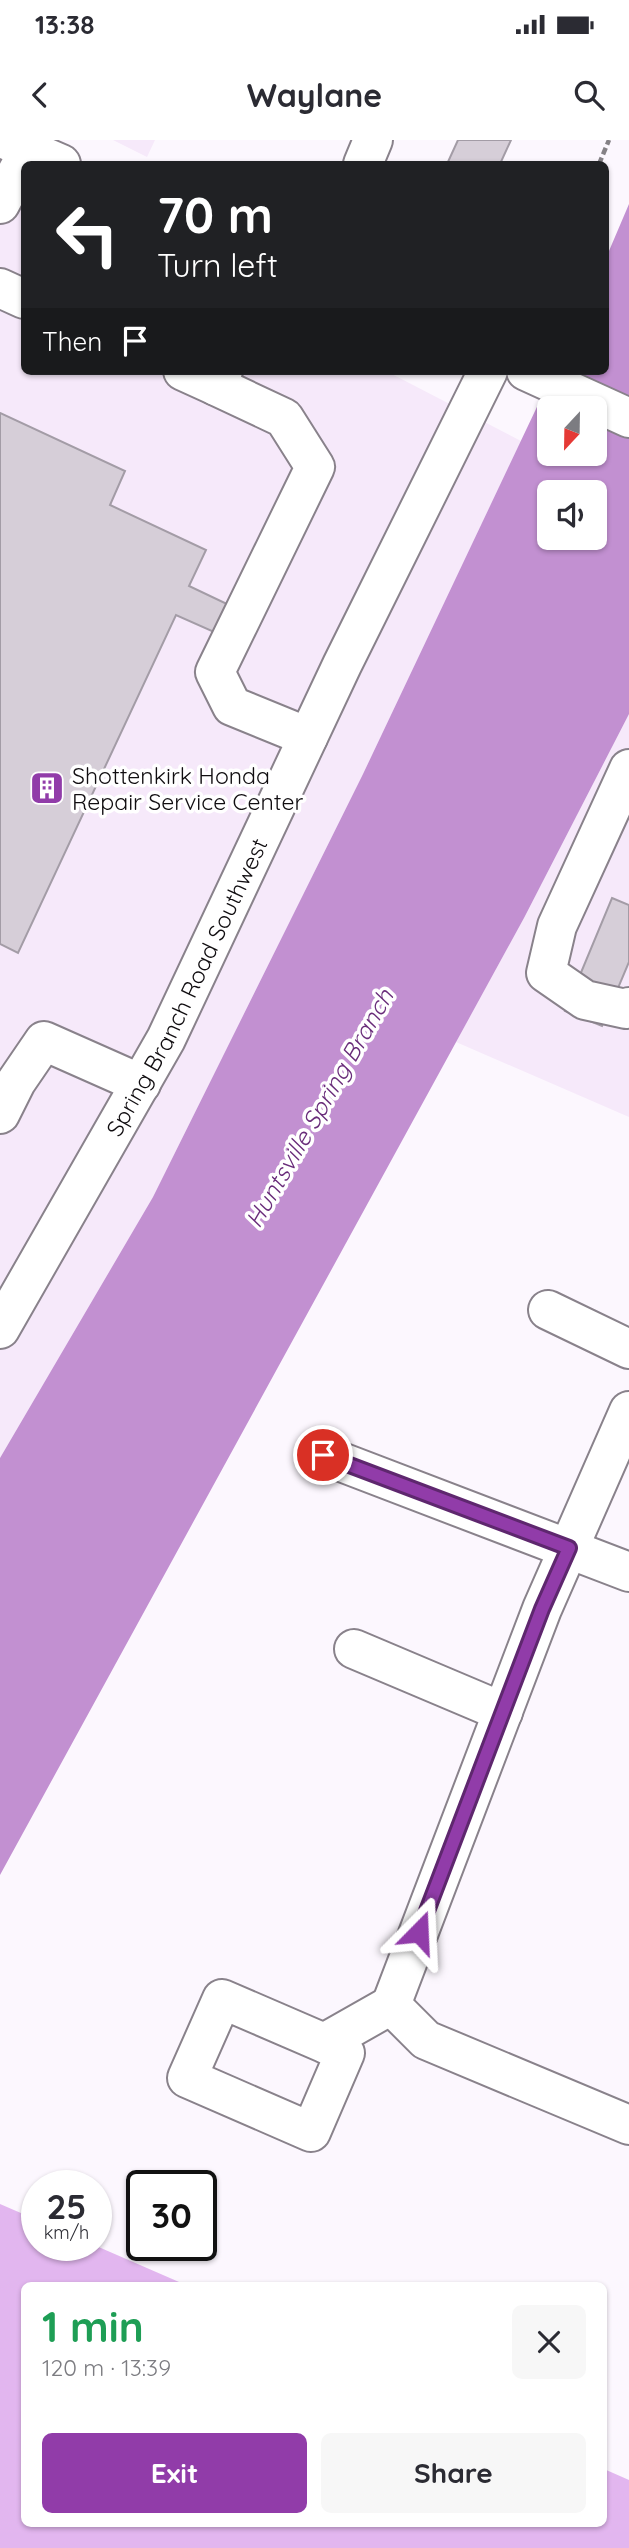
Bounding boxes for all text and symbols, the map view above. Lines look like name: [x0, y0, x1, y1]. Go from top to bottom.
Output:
text: 13:38: [35, 8, 94, 41]
text: Waylane: [247, 75, 382, 115]
icon: back: [21, 76, 59, 114]
icon: search: [570, 76, 608, 114]
text: 70 m: [157, 184, 273, 245]
icon: left: [42, 189, 133, 280]
text: Turn left: [157, 245, 278, 285]
icon: arrive: [116, 322, 154, 360]
text: Then: [42, 325, 102, 358]
north arrow: [537, 396, 607, 466]
map controls: [537, 396, 607, 550]
button: sound: [537, 480, 607, 550]
place label: Shottenkirk Honda Repair Service Center: [72, 761, 303, 816]
building icon: Shottenkirk Honda Repair Service Center: [28, 769, 66, 807]
street label: Spring Branch Road Southwest: [99, 833, 273, 1141]
water label: Huntsville Spring Branch: [238, 983, 400, 1233]
pin: [293, 1425, 353, 1485]
icon: arrive: [304, 1436, 342, 1474]
position arrow: [382, 1895, 456, 1969]
speed limit sign: 30: [126, 2170, 217, 2261]
text: 25: [46, 2184, 87, 2228]
text: km/h: [44, 2221, 89, 2244]
text: 1 min: [42, 2300, 144, 2353]
button: close: [512, 2305, 586, 2379]
text: 120 m · 13:39: [42, 2353, 171, 2382]
button: Exit: [42, 2433, 307, 2513]
button: Share: [321, 2433, 586, 2513]

